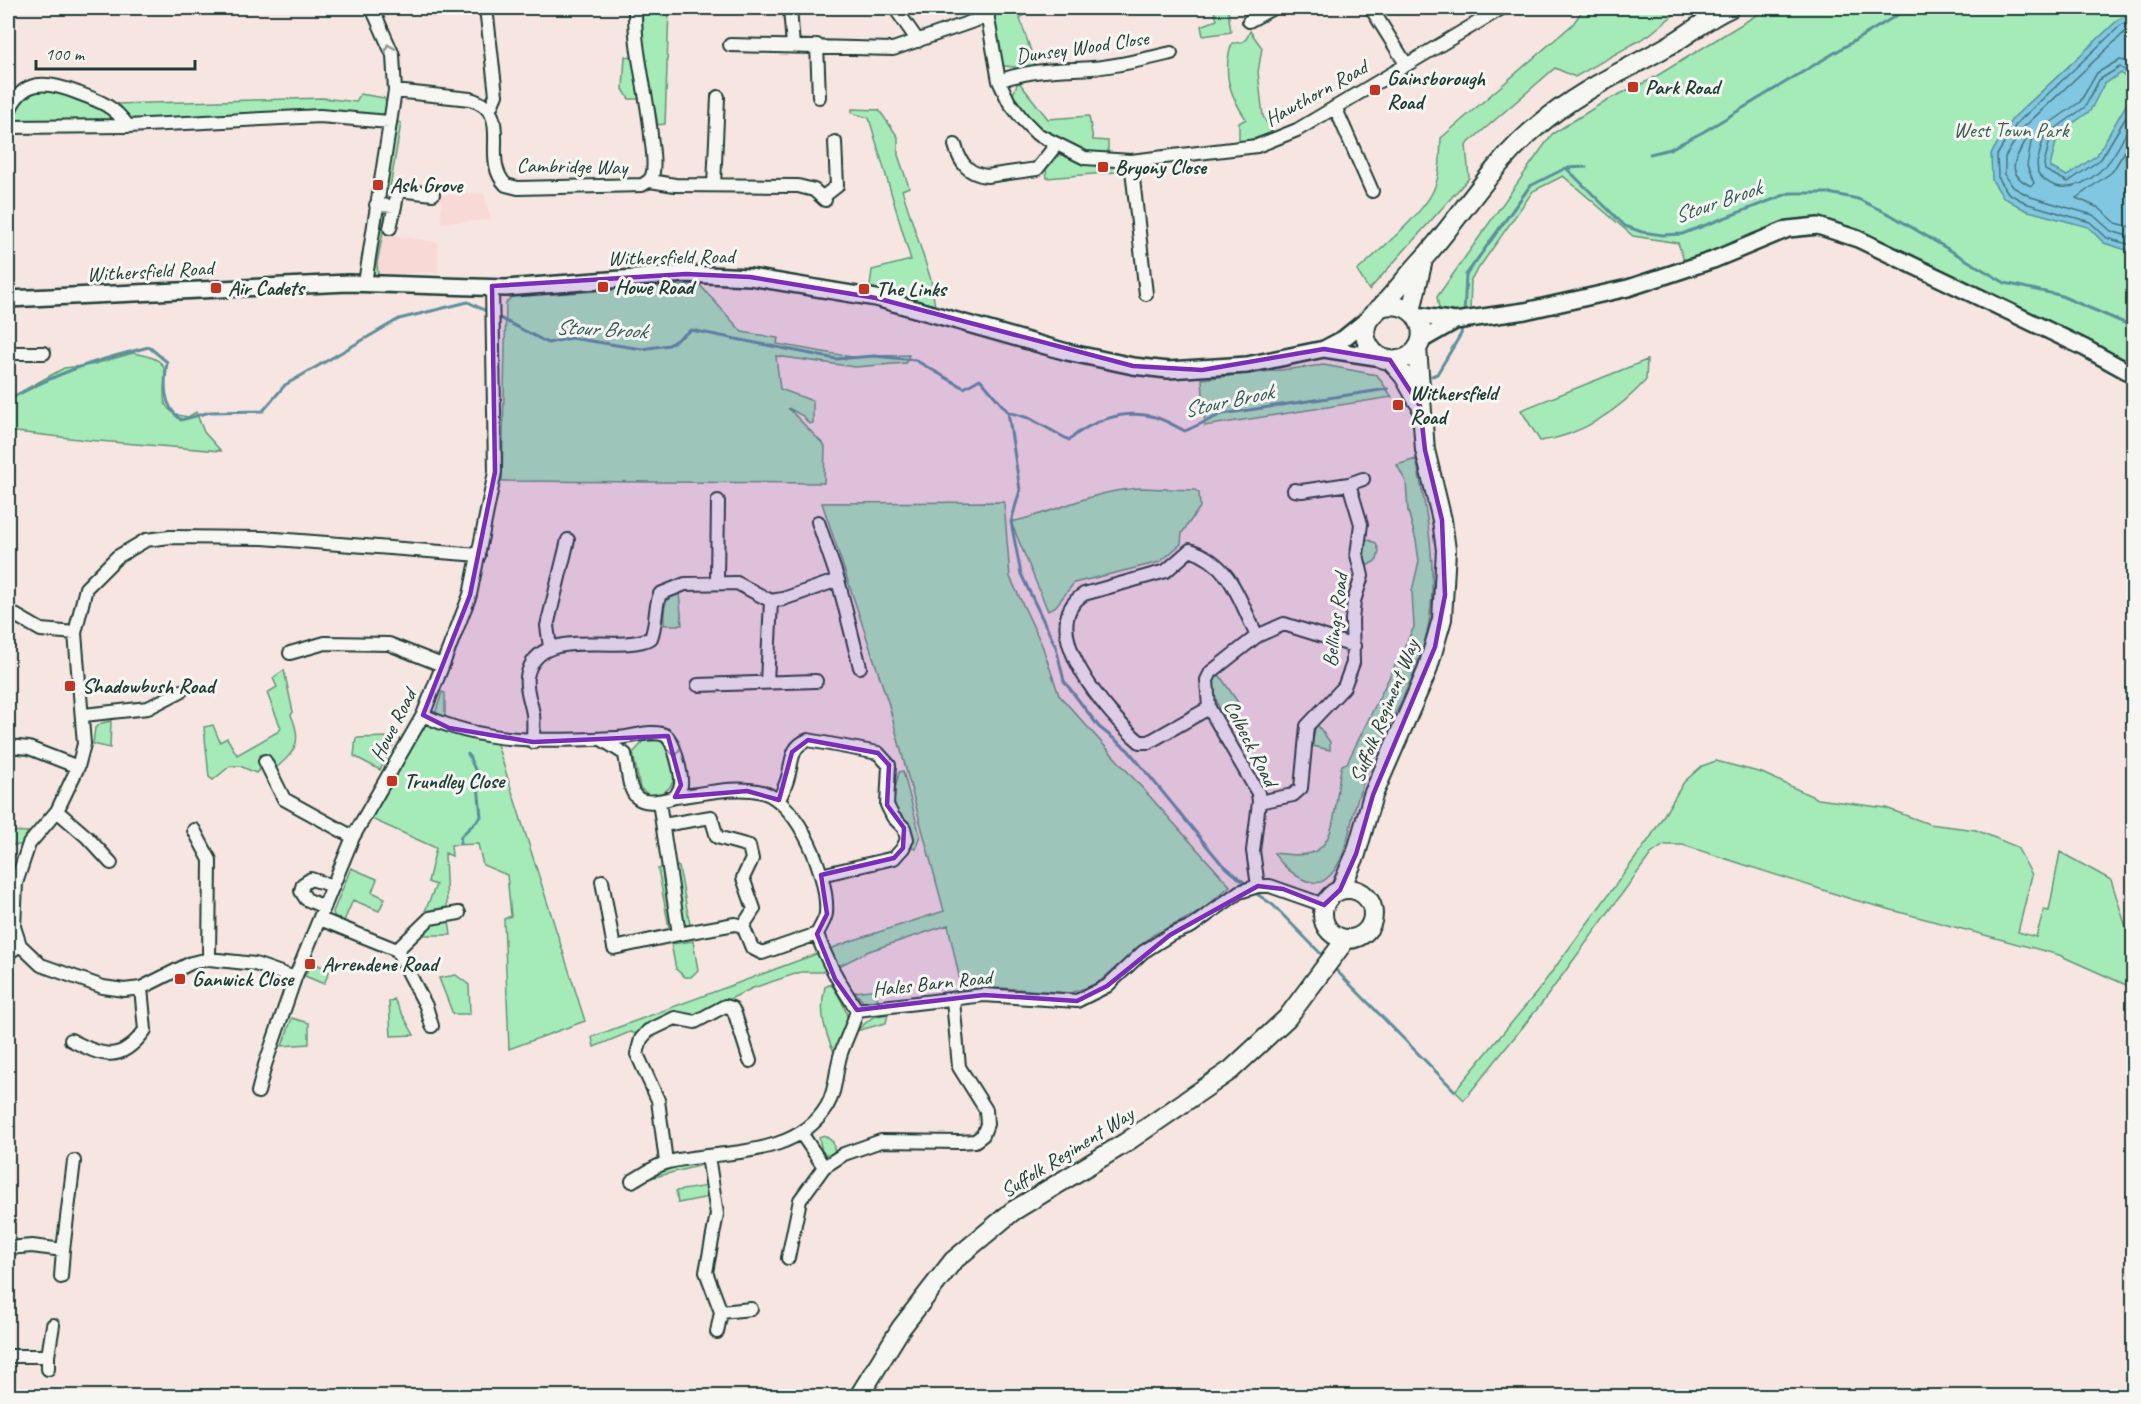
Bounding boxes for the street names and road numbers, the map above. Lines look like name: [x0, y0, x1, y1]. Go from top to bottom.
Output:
street label: Dunsey Wood Close: [1014, 25, 1151, 69]
street label: Hawthorn Road: [1260, 53, 1374, 132]
street label: Cambridge Way: [517, 152, 629, 180]
street label: Withersfield Road: [608, 243, 738, 271]
street label: Withersfield Road: [86, 255, 217, 287]
street label: Bellings Road: [1316, 569, 1354, 668]
street label: Suffolk Regiment Way: [1343, 634, 1425, 786]
street label: Howe Road: [364, 681, 424, 765]
street label: Colbeck Road: [1218, 696, 1285, 794]
street label: Hales Barn Road: [871, 963, 996, 1002]
street label: Suffolk Regiment Way: [996, 1100, 1140, 1203]

